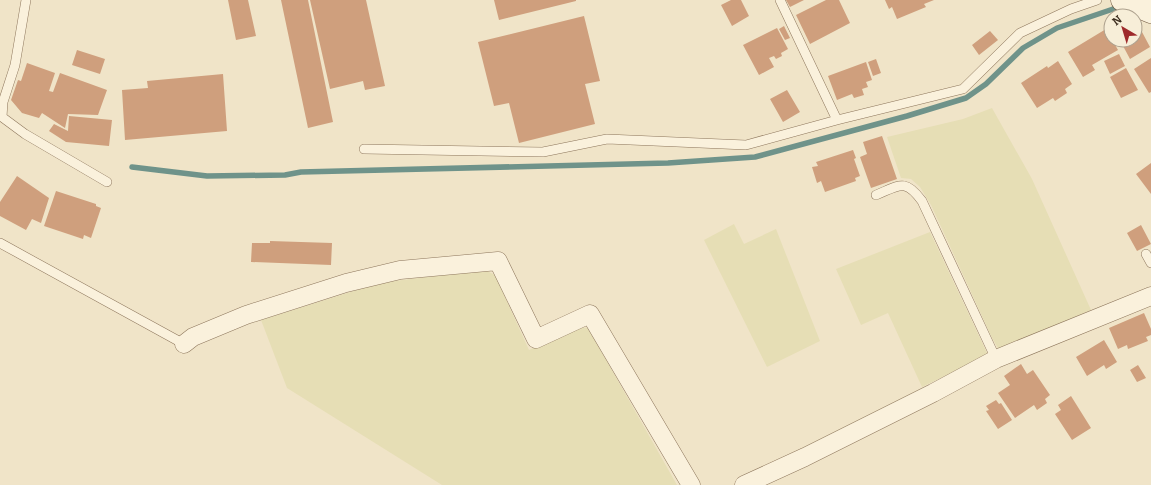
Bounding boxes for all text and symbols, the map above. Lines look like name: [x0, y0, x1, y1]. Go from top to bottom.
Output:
north arrow: [1103, 8, 1143, 48]
text: N: [1110, 12, 1125, 28]

